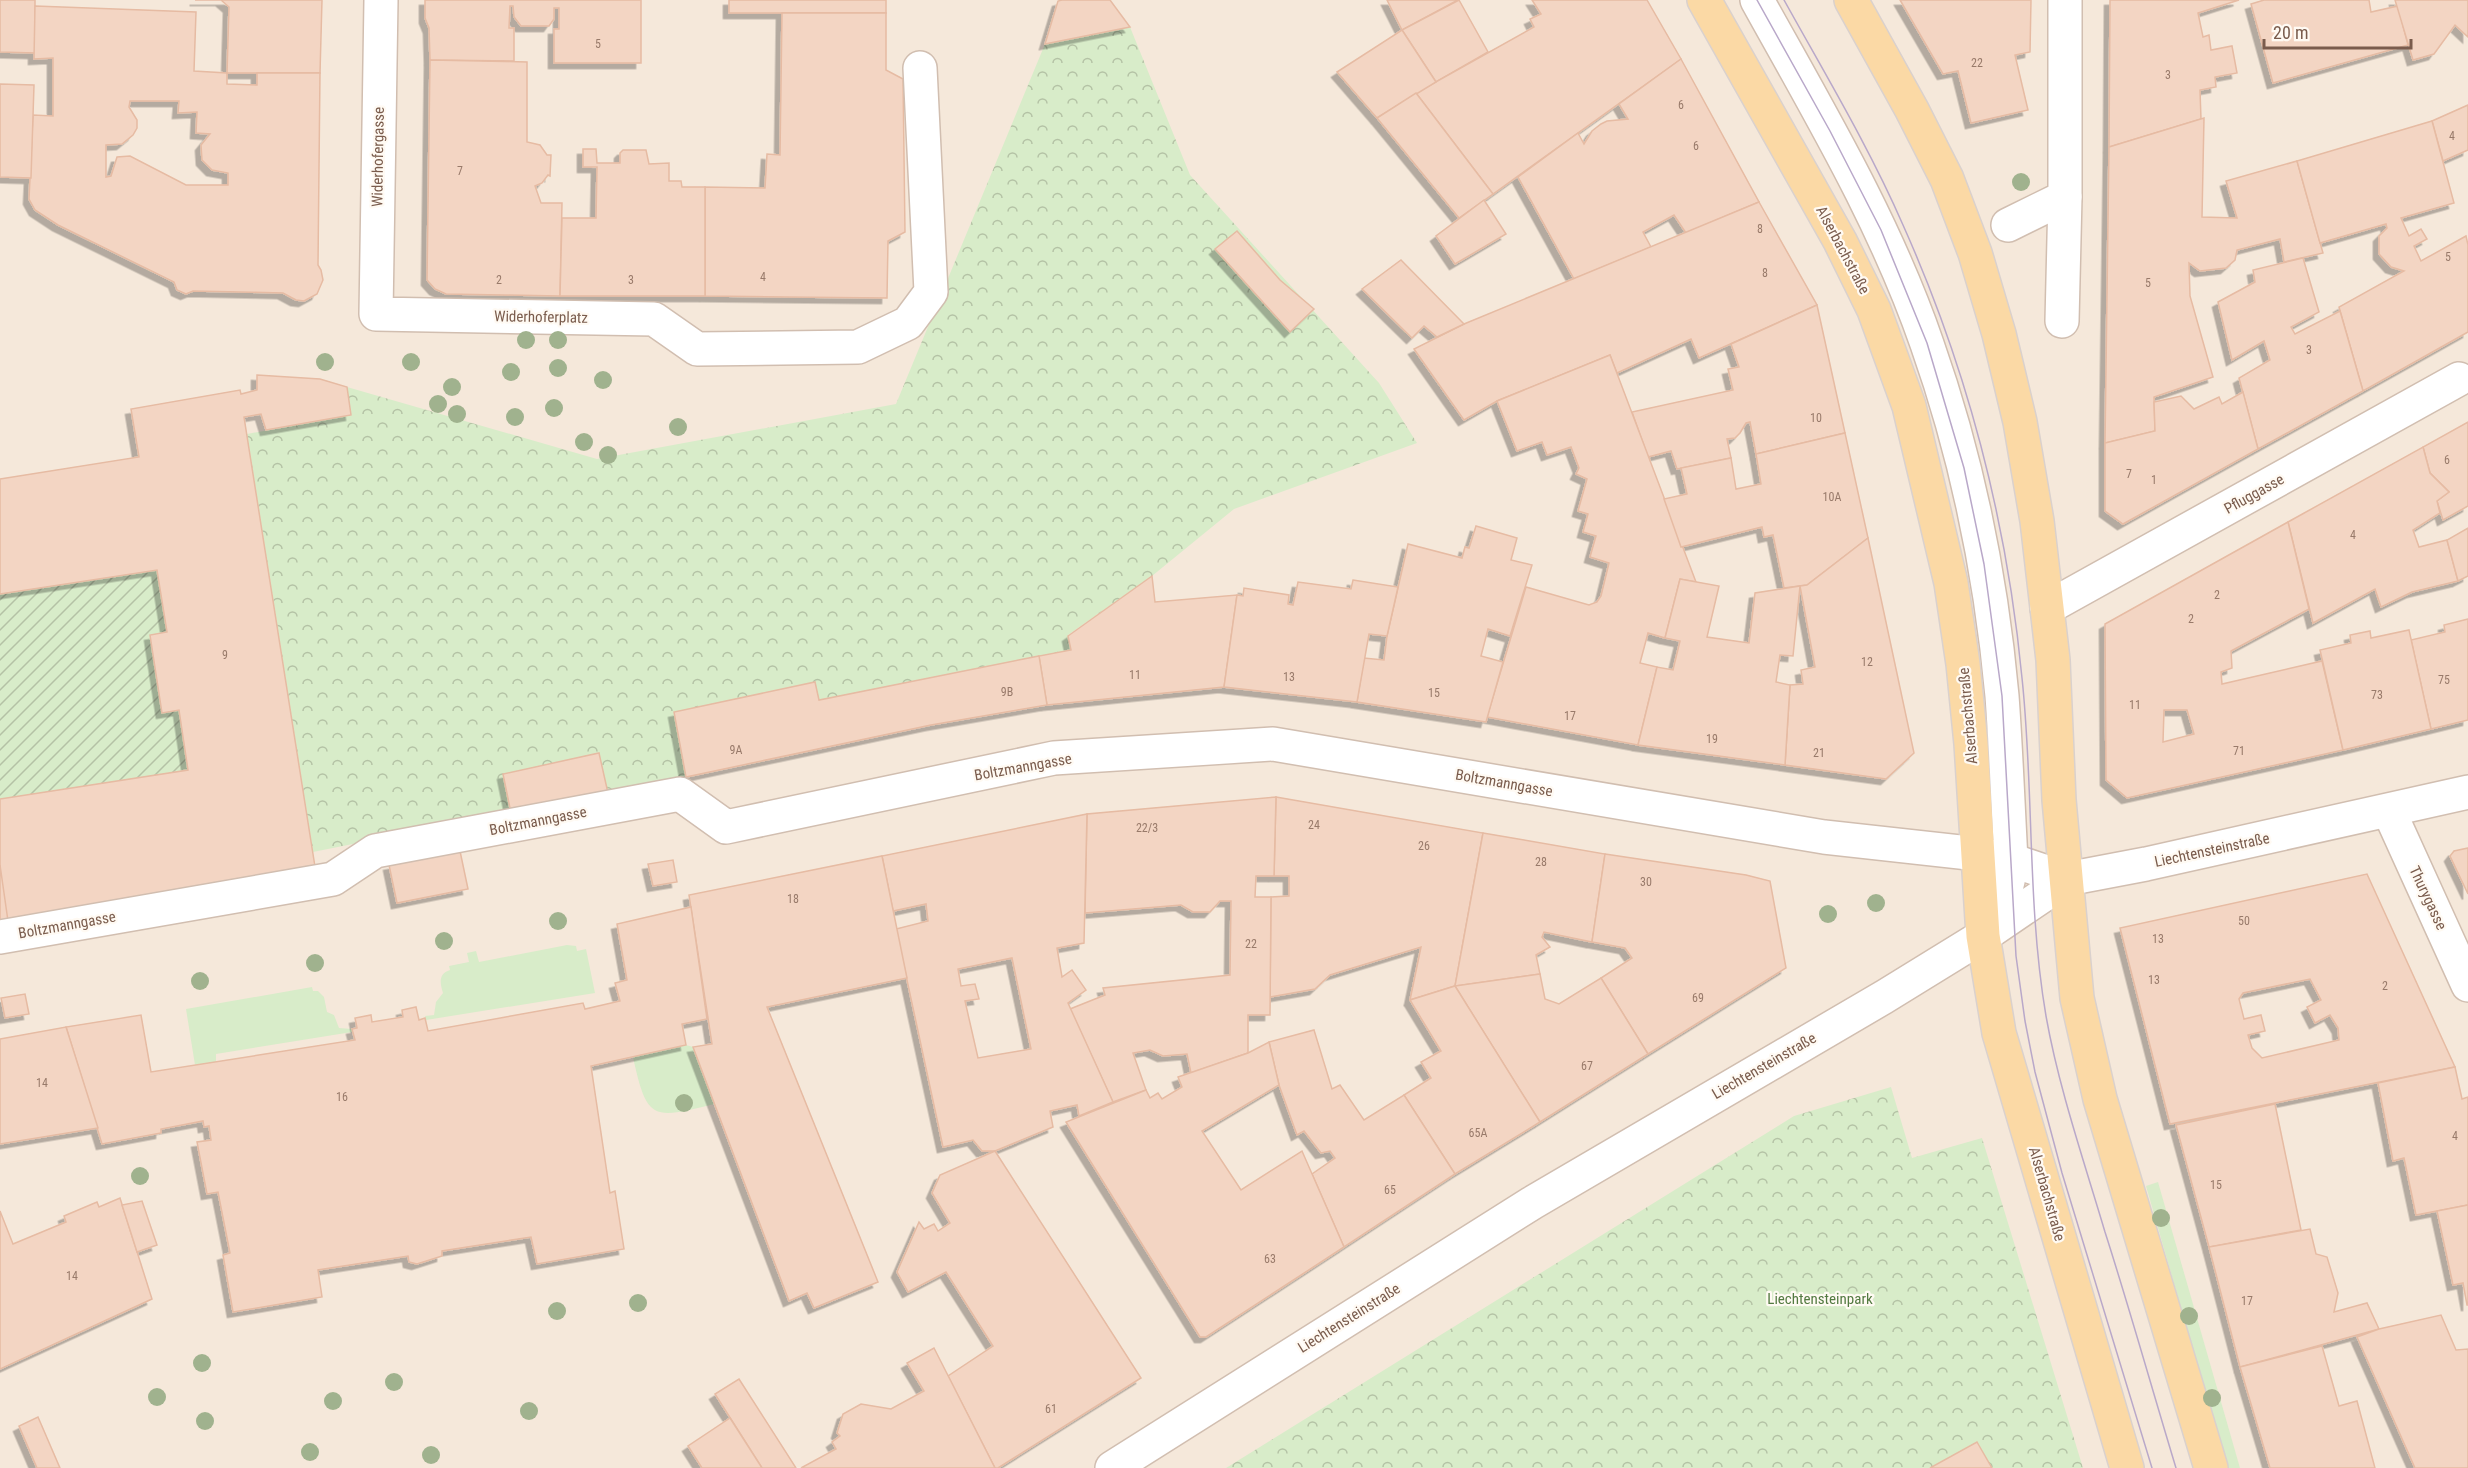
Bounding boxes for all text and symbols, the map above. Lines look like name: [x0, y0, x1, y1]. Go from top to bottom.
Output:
scale bar: [2264, 12, 2411, 50]
text: 20 m: [2273, 22, 2308, 43]
house number: 5: [595, 37, 601, 51]
house number: 22: [1971, 56, 1983, 70]
house number: 3: [2165, 68, 2171, 82]
house number: 6: [1678, 98, 1684, 112]
street label: Widerhofergasse: [368, 107, 388, 207]
house number: 4: [2449, 129, 2455, 143]
house number: 6: [1693, 139, 1699, 153]
house number: 7: [457, 164, 463, 178]
street label: Alserbachstraße: [1812, 203, 1874, 297]
house number: 8: [1757, 222, 1763, 236]
house number: 5: [2445, 250, 2451, 264]
house number: 8: [1762, 266, 1768, 280]
house number: 4: [760, 270, 766, 284]
house number: 2: [496, 273, 502, 287]
house number: 3: [628, 273, 634, 287]
house number: 5: [2145, 276, 2151, 290]
street label: Widerhoferplatz: [494, 307, 588, 327]
house number: 3: [2306, 343, 2312, 357]
house number: 10: [1810, 411, 1822, 425]
house number: 6: [2444, 453, 2450, 467]
house number: 7: [2126, 467, 2132, 481]
street label: Pfluggasse: [2221, 470, 2287, 518]
house number: 1: [2151, 473, 2157, 487]
house number: 10A: [1823, 490, 1841, 504]
house number: 4: [2350, 528, 2356, 542]
house number: 2: [2214, 588, 2220, 602]
house number: 2: [2188, 612, 2194, 626]
house number: 9: [222, 648, 228, 662]
house number: 12: [1861, 655, 1873, 669]
street label: Alserbachstraße: [1955, 667, 1981, 765]
house number: 11: [1129, 668, 1141, 682]
house number: 13: [1283, 670, 1295, 684]
house number: 75: [2438, 673, 2450, 687]
house number: 9B: [1001, 685, 1013, 699]
house number: 15: [1428, 686, 1440, 700]
house number: 73: [2371, 688, 2383, 702]
house number: 11: [2129, 698, 2141, 712]
house number: 17: [1564, 709, 1576, 723]
house number: 19: [1706, 732, 1718, 746]
house number: 9A: [730, 743, 743, 757]
house number: 71: [2233, 744, 2245, 758]
house number: 21: [1813, 746, 1825, 760]
street label: Boltzmanngasse: [973, 750, 1073, 784]
street label: Boltzmanngasse: [1454, 766, 1554, 800]
street label: Boltzmanngasse: [488, 803, 588, 839]
house number: 24: [1308, 818, 1320, 832]
house number: 22/3: [1136, 821, 1158, 835]
street label: Liechtensteinstraße: [2153, 829, 2271, 871]
house number: 26: [1418, 839, 1430, 853]
house number: 28: [1535, 855, 1547, 869]
street label: Thurygasse: [2405, 863, 2451, 933]
house number: 30: [1640, 875, 1652, 889]
house number: 18: [787, 892, 799, 906]
street label: Boltzmanngasse: [17, 908, 117, 942]
house number: 50: [2238, 914, 2250, 928]
house number: 13: [2152, 932, 2164, 946]
house number: 22: [1245, 937, 1257, 951]
house number: 13: [2148, 973, 2160, 987]
house number: 2: [2382, 979, 2388, 993]
house number: 69: [1692, 991, 1704, 1005]
street label: Liechtensteinstraße: [1709, 1029, 1819, 1103]
house number: 67: [1581, 1059, 1593, 1073]
house number: 14: [36, 1076, 48, 1090]
house number: 16: [336, 1090, 348, 1104]
house number: 65A: [1469, 1126, 1487, 1140]
house number: 4: [2452, 1129, 2458, 1143]
street label: Alserbachstraße: [2025, 1145, 2069, 1243]
house number: 15: [2210, 1178, 2222, 1192]
house number: 65: [1384, 1183, 1396, 1197]
house number: 63: [1264, 1252, 1276, 1266]
house number: 14: [66, 1269, 78, 1283]
street label: Liechtensteinstraße: [1295, 1279, 1403, 1357]
park label: Liechtensteinpark: [1767, 1290, 1873, 1308]
house number: 17: [2241, 1294, 2253, 1308]
house number: 61: [1045, 1402, 1057, 1416]

